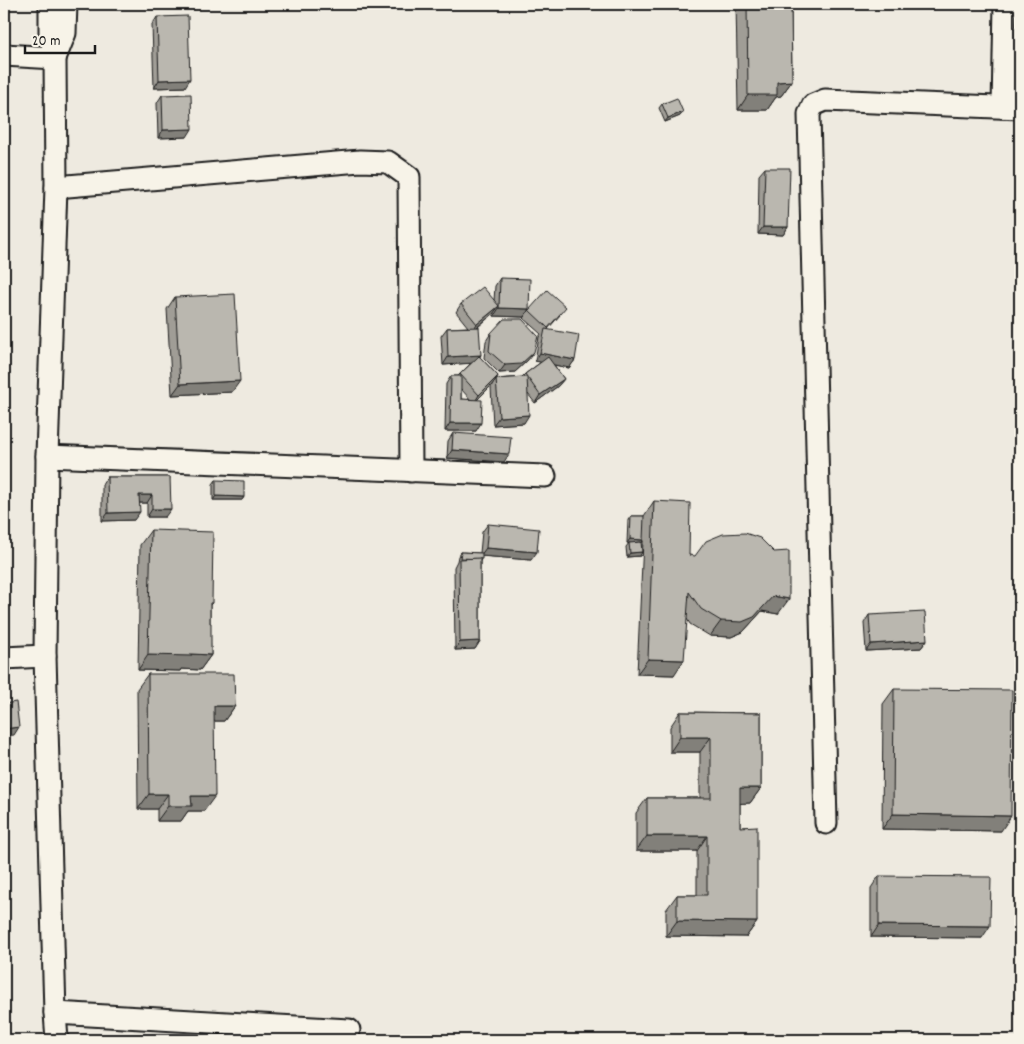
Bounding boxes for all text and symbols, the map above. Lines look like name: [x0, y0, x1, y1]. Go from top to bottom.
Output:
scale bar: [25, 22, 95, 54]
text: 20 m: [32, 31, 60, 53]

